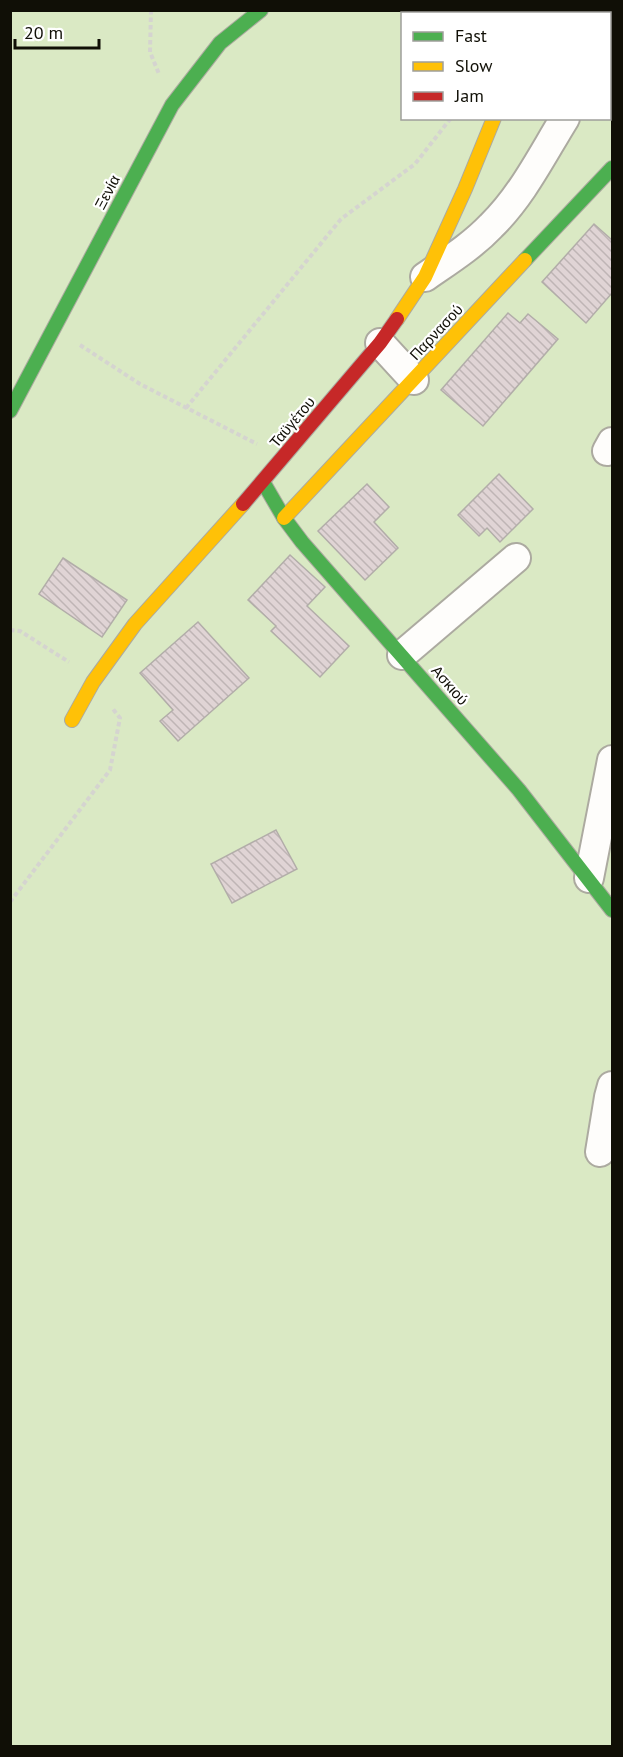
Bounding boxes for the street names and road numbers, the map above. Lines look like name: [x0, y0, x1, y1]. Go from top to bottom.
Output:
street label: Ξενία: [90, 171, 124, 212]
street label: Παρνασού: [405, 300, 467, 364]
street label: Ταϋγέτου: [265, 393, 319, 451]
street label: Ασκιού: [428, 661, 472, 709]

